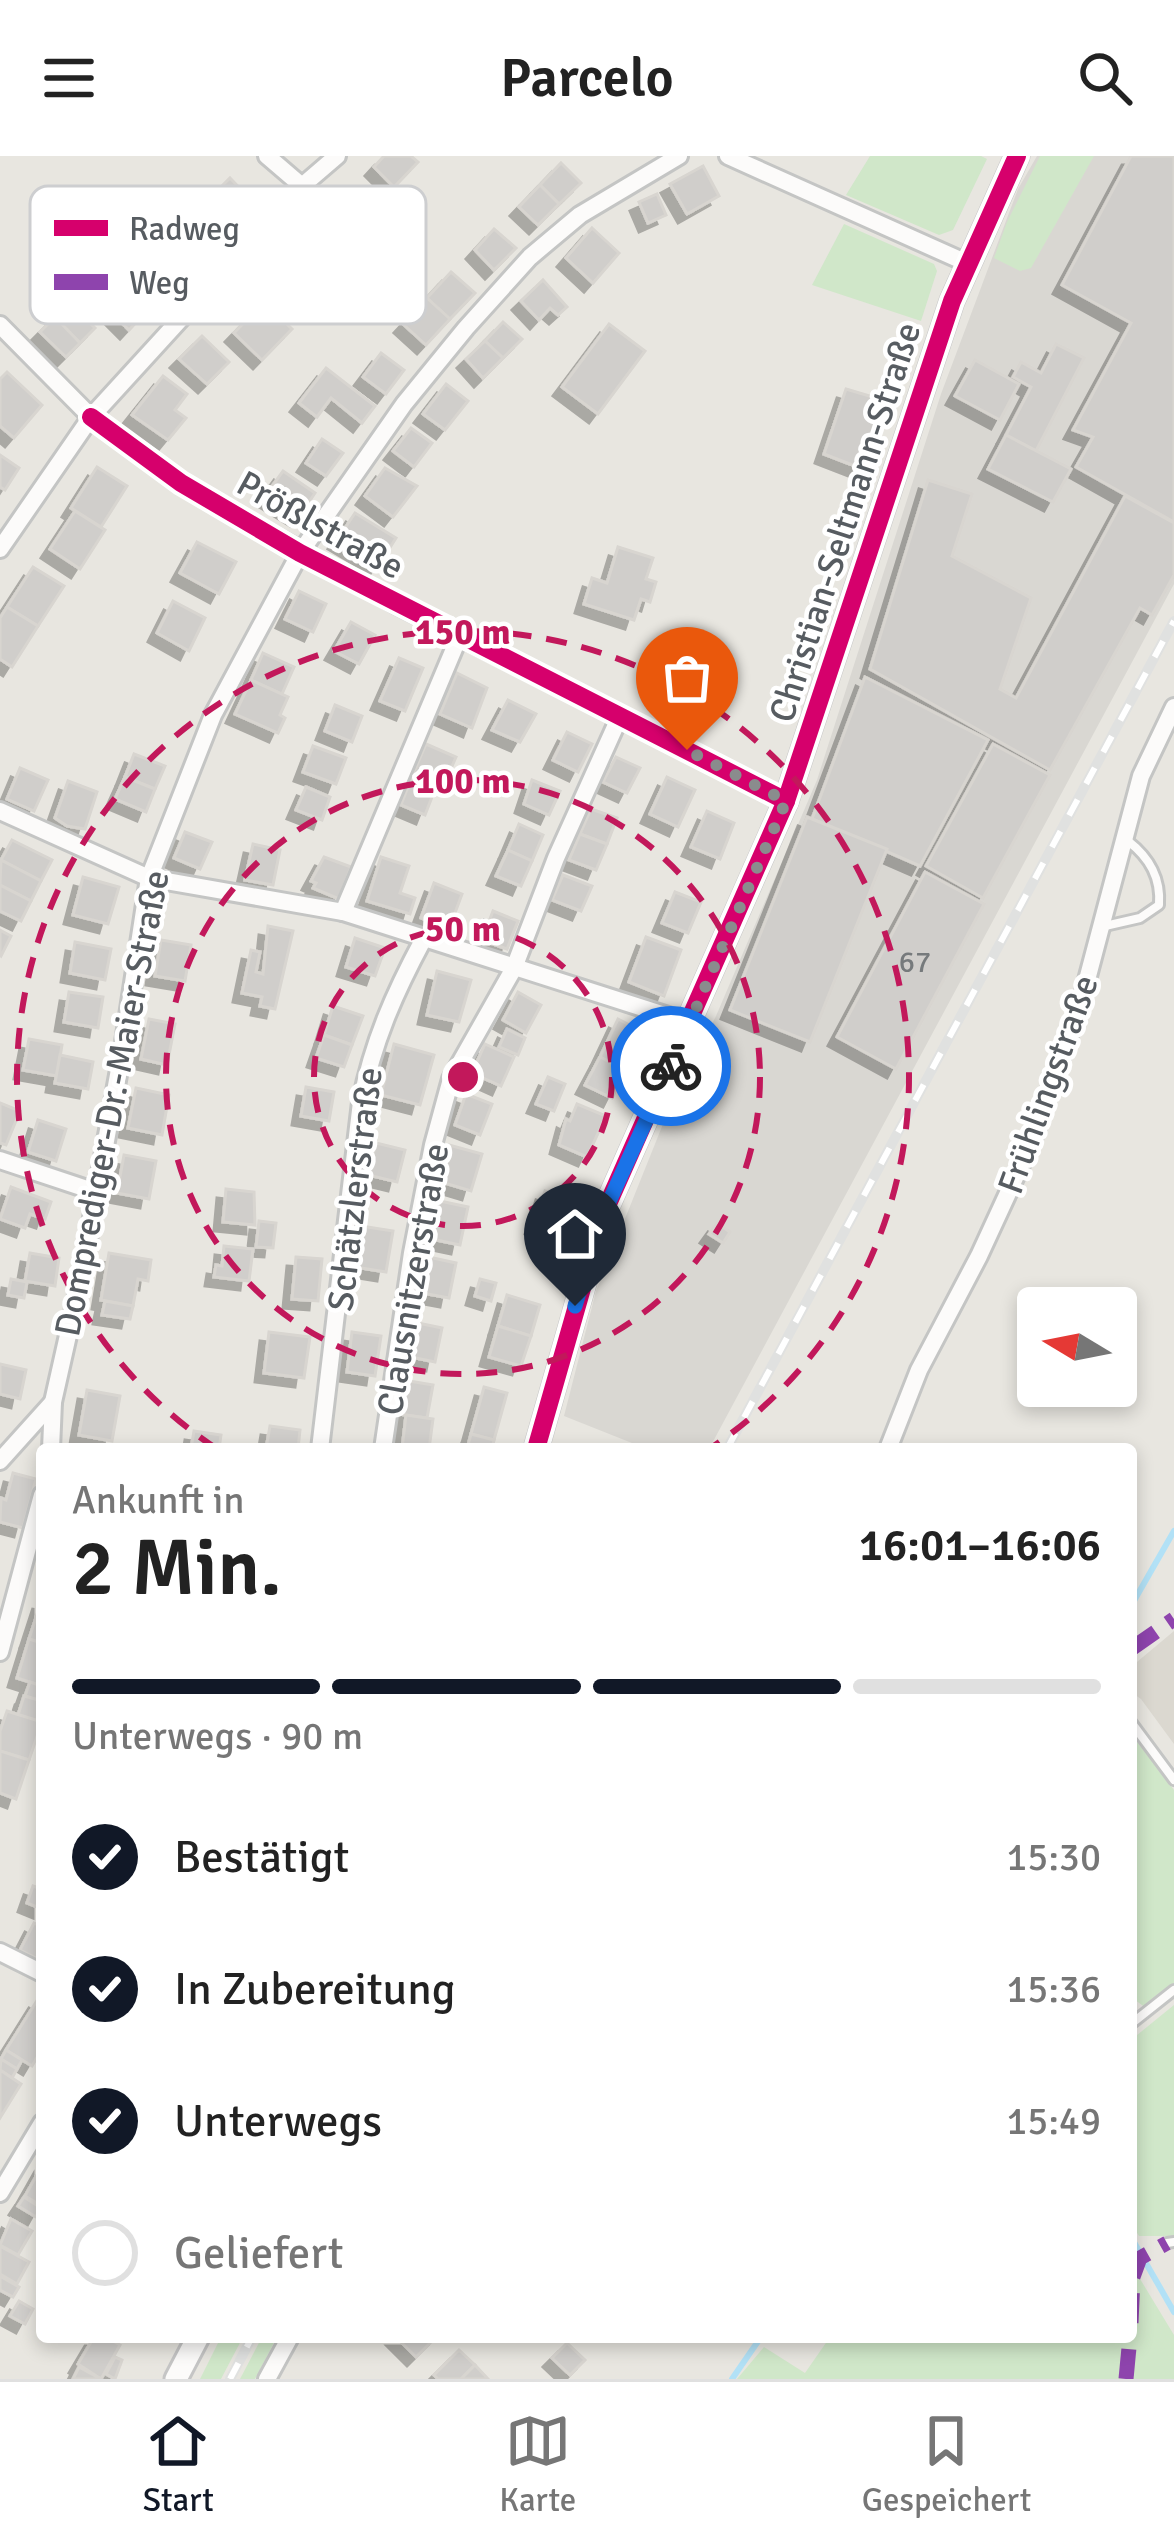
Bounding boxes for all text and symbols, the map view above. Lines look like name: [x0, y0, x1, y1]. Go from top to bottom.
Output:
icon: menu: [36, 45, 102, 111]
text: Parcelo: [500, 45, 674, 112]
icon: search: [1072, 45, 1138, 111]
legend: [30, 186, 426, 324]
text: Radweg: [129, 209, 240, 250]
text: Weg: [129, 263, 190, 304]
street label: Christian-Seltmann-Straße: [759, 317, 931, 728]
street label: Prößlstraße: [229, 461, 412, 590]
text: 150 m: [415, 610, 511, 655]
pin: [636, 627, 738, 750]
icon: bag: [654, 645, 720, 711]
text: 100 m: [415, 759, 511, 804]
street label: Domprediger-Dr.-Maier-Straße: [45, 867, 180, 1340]
text: 50 m: [425, 907, 501, 952]
house number: 67: [899, 944, 931, 981]
street label: Frühlingstraße: [988, 969, 1109, 1200]
courier: [611, 1006, 731, 1126]
icon: bike: [638, 1033, 704, 1099]
centre of rings: [442, 1056, 484, 1098]
street label: Schätzlerstraße: [318, 1065, 393, 1314]
street label: Clausnitzerstraße: [367, 1140, 460, 1419]
pin: [524, 1183, 626, 1306]
icon: home: [542, 1201, 608, 1267]
north arrow: [1017, 1287, 1137, 1407]
map controls: [1017, 1287, 1137, 1407]
text: Ankunft in: [72, 1476, 245, 1524]
text: 16:01–16:06: [859, 1518, 1101, 1573]
text: 2 Min.: [72, 1521, 282, 1617]
text: Unterwegs · 90 m: [72, 1712, 363, 1760]
icon: check: [72, 1824, 138, 1890]
text: Bestätigt: [174, 1830, 349, 1885]
text: 15:30: [1006, 1833, 1101, 1881]
icon: check: [72, 1956, 138, 2022]
text: In Zubereitung: [174, 1962, 456, 2017]
text: 15:36: [1006, 1965, 1101, 2013]
icon: check: [72, 2088, 138, 2154]
text: Unterwegs: [174, 2094, 382, 2149]
text: 15:49: [1006, 2097, 1101, 2145]
text: Geliefert: [174, 2226, 344, 2281]
tab: Start: [143, 2408, 214, 2521]
tab: Karte: [499, 2408, 576, 2521]
tab: Gespeichert: [862, 2408, 1031, 2521]

